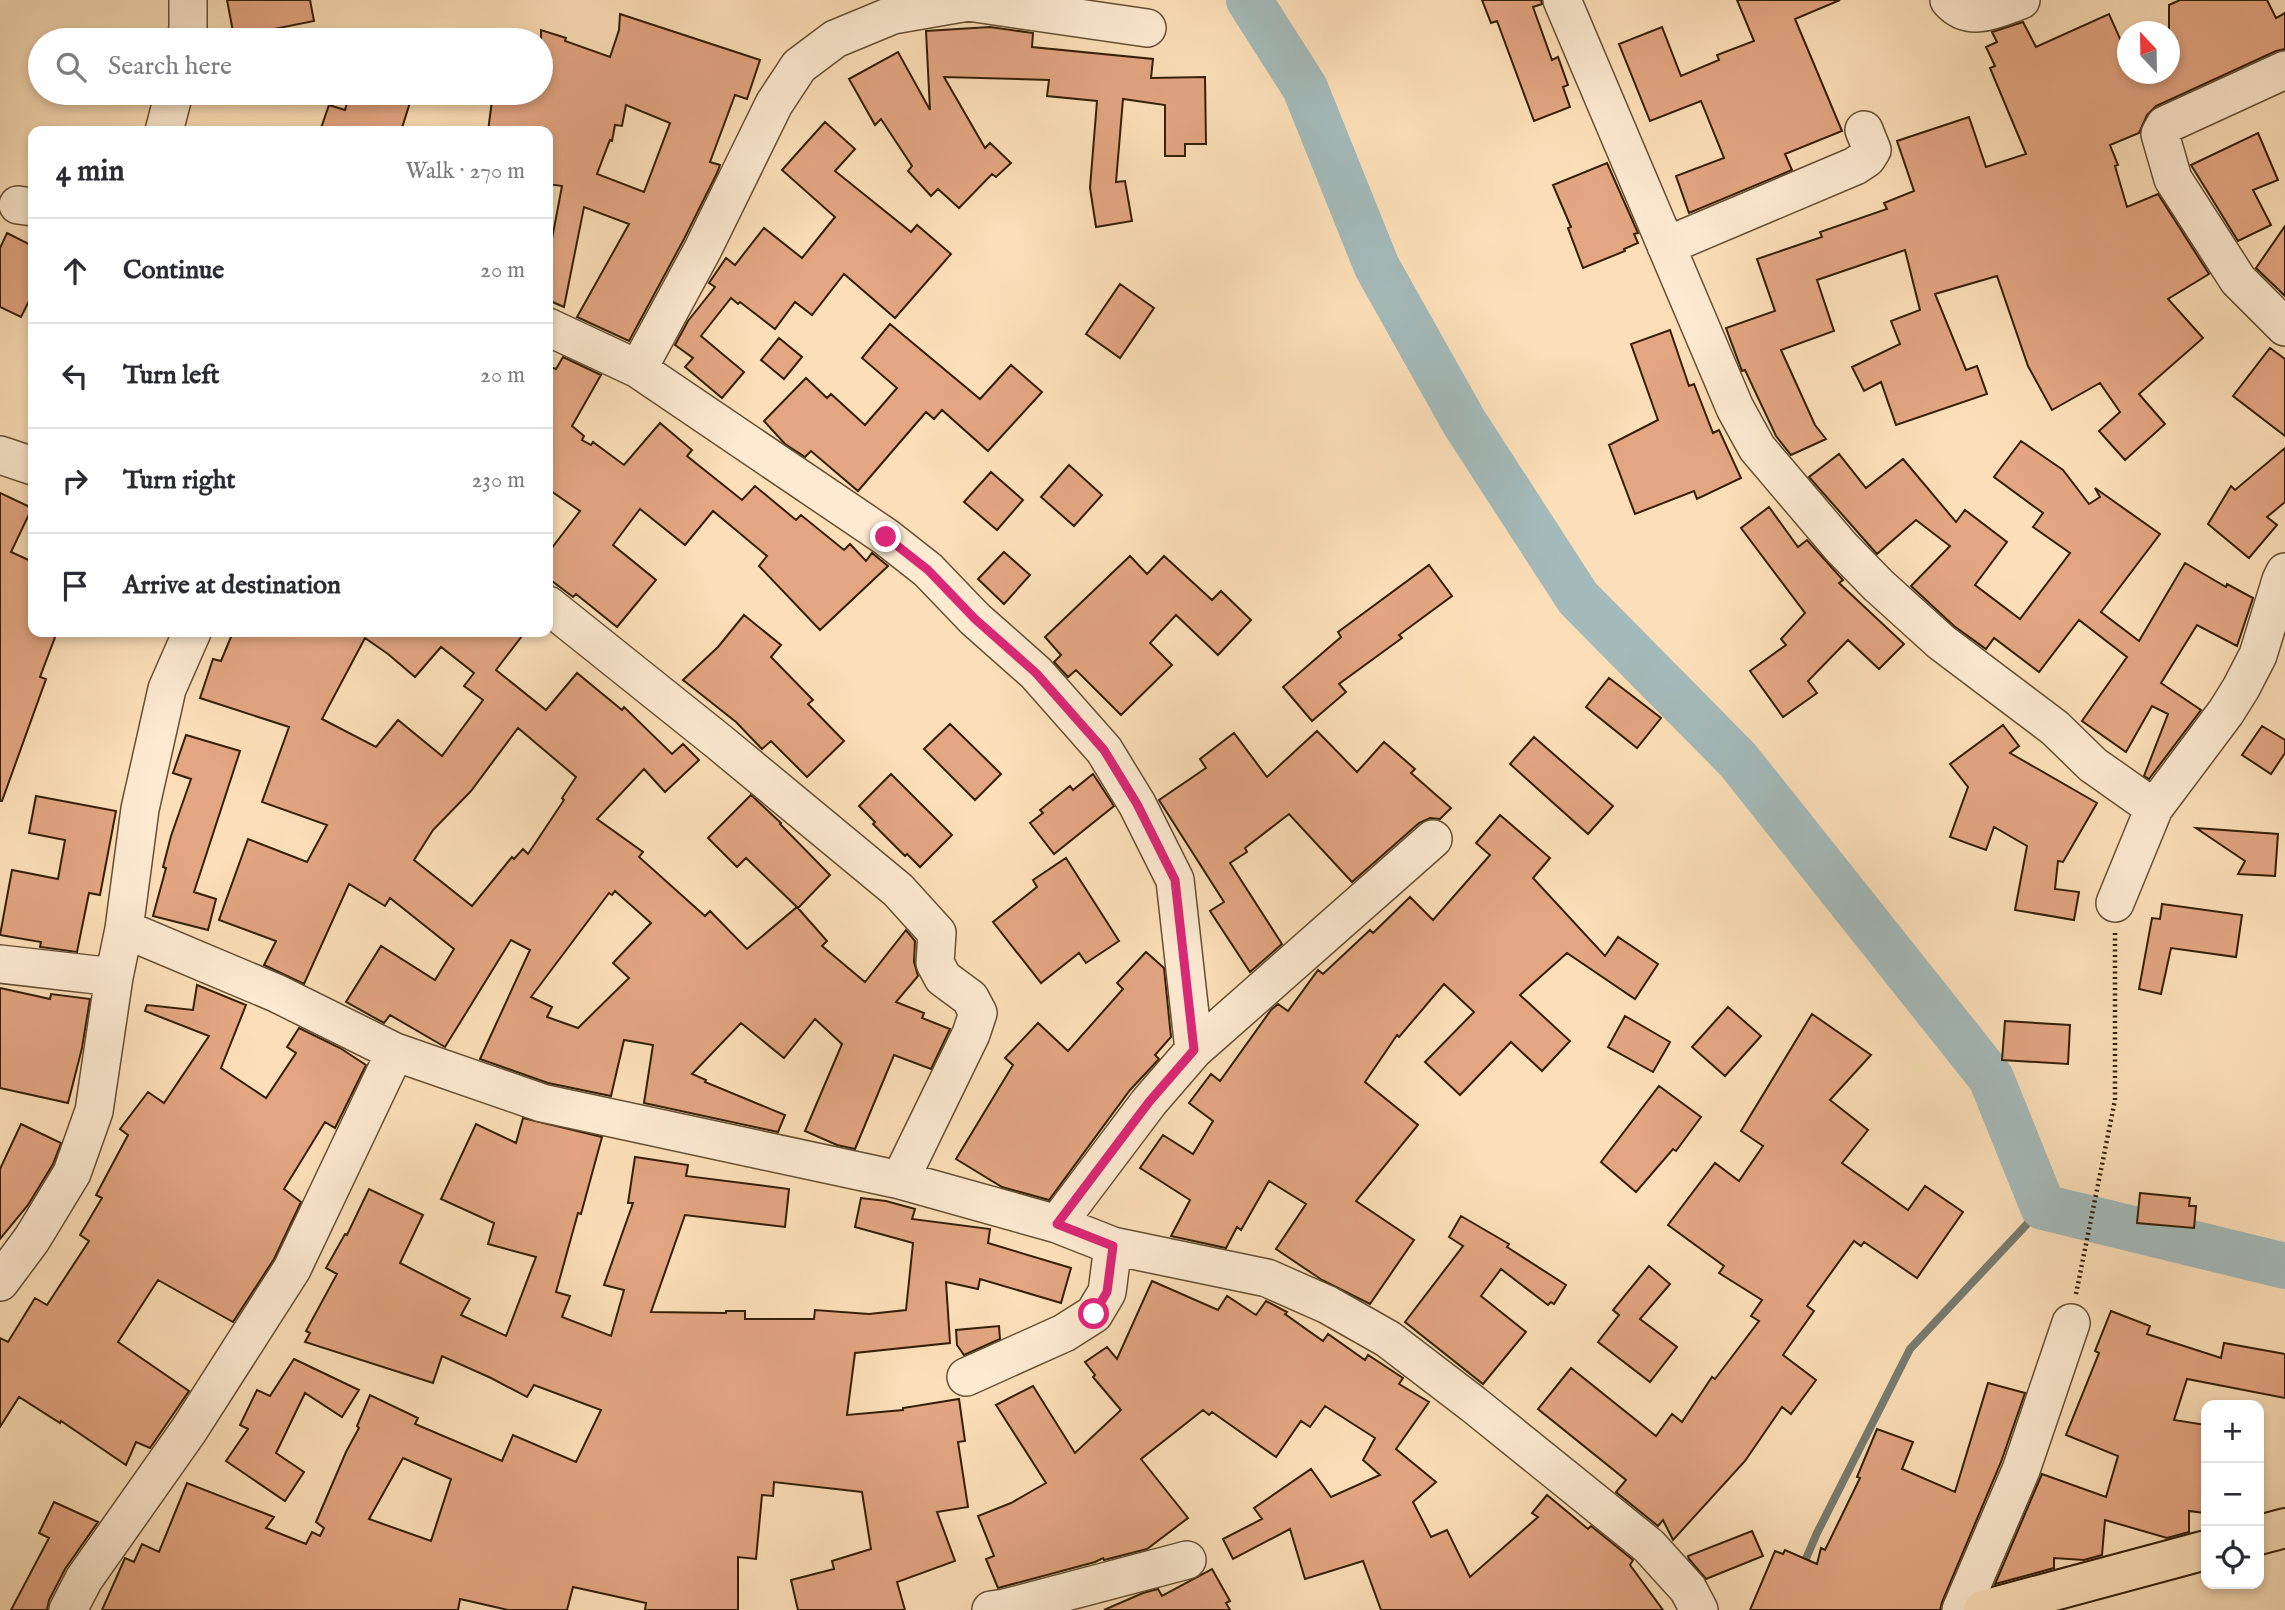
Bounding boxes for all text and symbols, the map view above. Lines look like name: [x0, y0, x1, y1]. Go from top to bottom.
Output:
north arrow: [2117, 21, 2180, 84]
search box: [28, 28, 553, 105]
icon: search: [52, 48, 90, 86]
text: Search here: [108, 50, 232, 83]
text: 4 min: [56, 153, 124, 191]
text: Walk · 270 m: [405, 157, 525, 186]
icon: ahead: [56, 252, 94, 290]
text: Continue: [123, 254, 224, 287]
text: 20 m: [480, 256, 525, 285]
icon: left: [56, 357, 94, 395]
text: Turn left: [123, 359, 220, 392]
text: 20 m: [480, 361, 525, 390]
icon: right: [56, 462, 94, 500]
text: Turn right: [123, 464, 236, 497]
text: 230 m: [472, 466, 525, 495]
route end: [870, 521, 901, 552]
icon: arrive: [56, 567, 94, 605]
text: Arrive at destination: [123, 569, 341, 602]
route start: [1078, 1298, 1109, 1329]
map controls: [2201, 1400, 2264, 1589]
button: +: [2201, 1400, 2264, 1463]
button: −: [2201, 1463, 2264, 1526]
button: locate: [2201, 1526, 2264, 1589]

